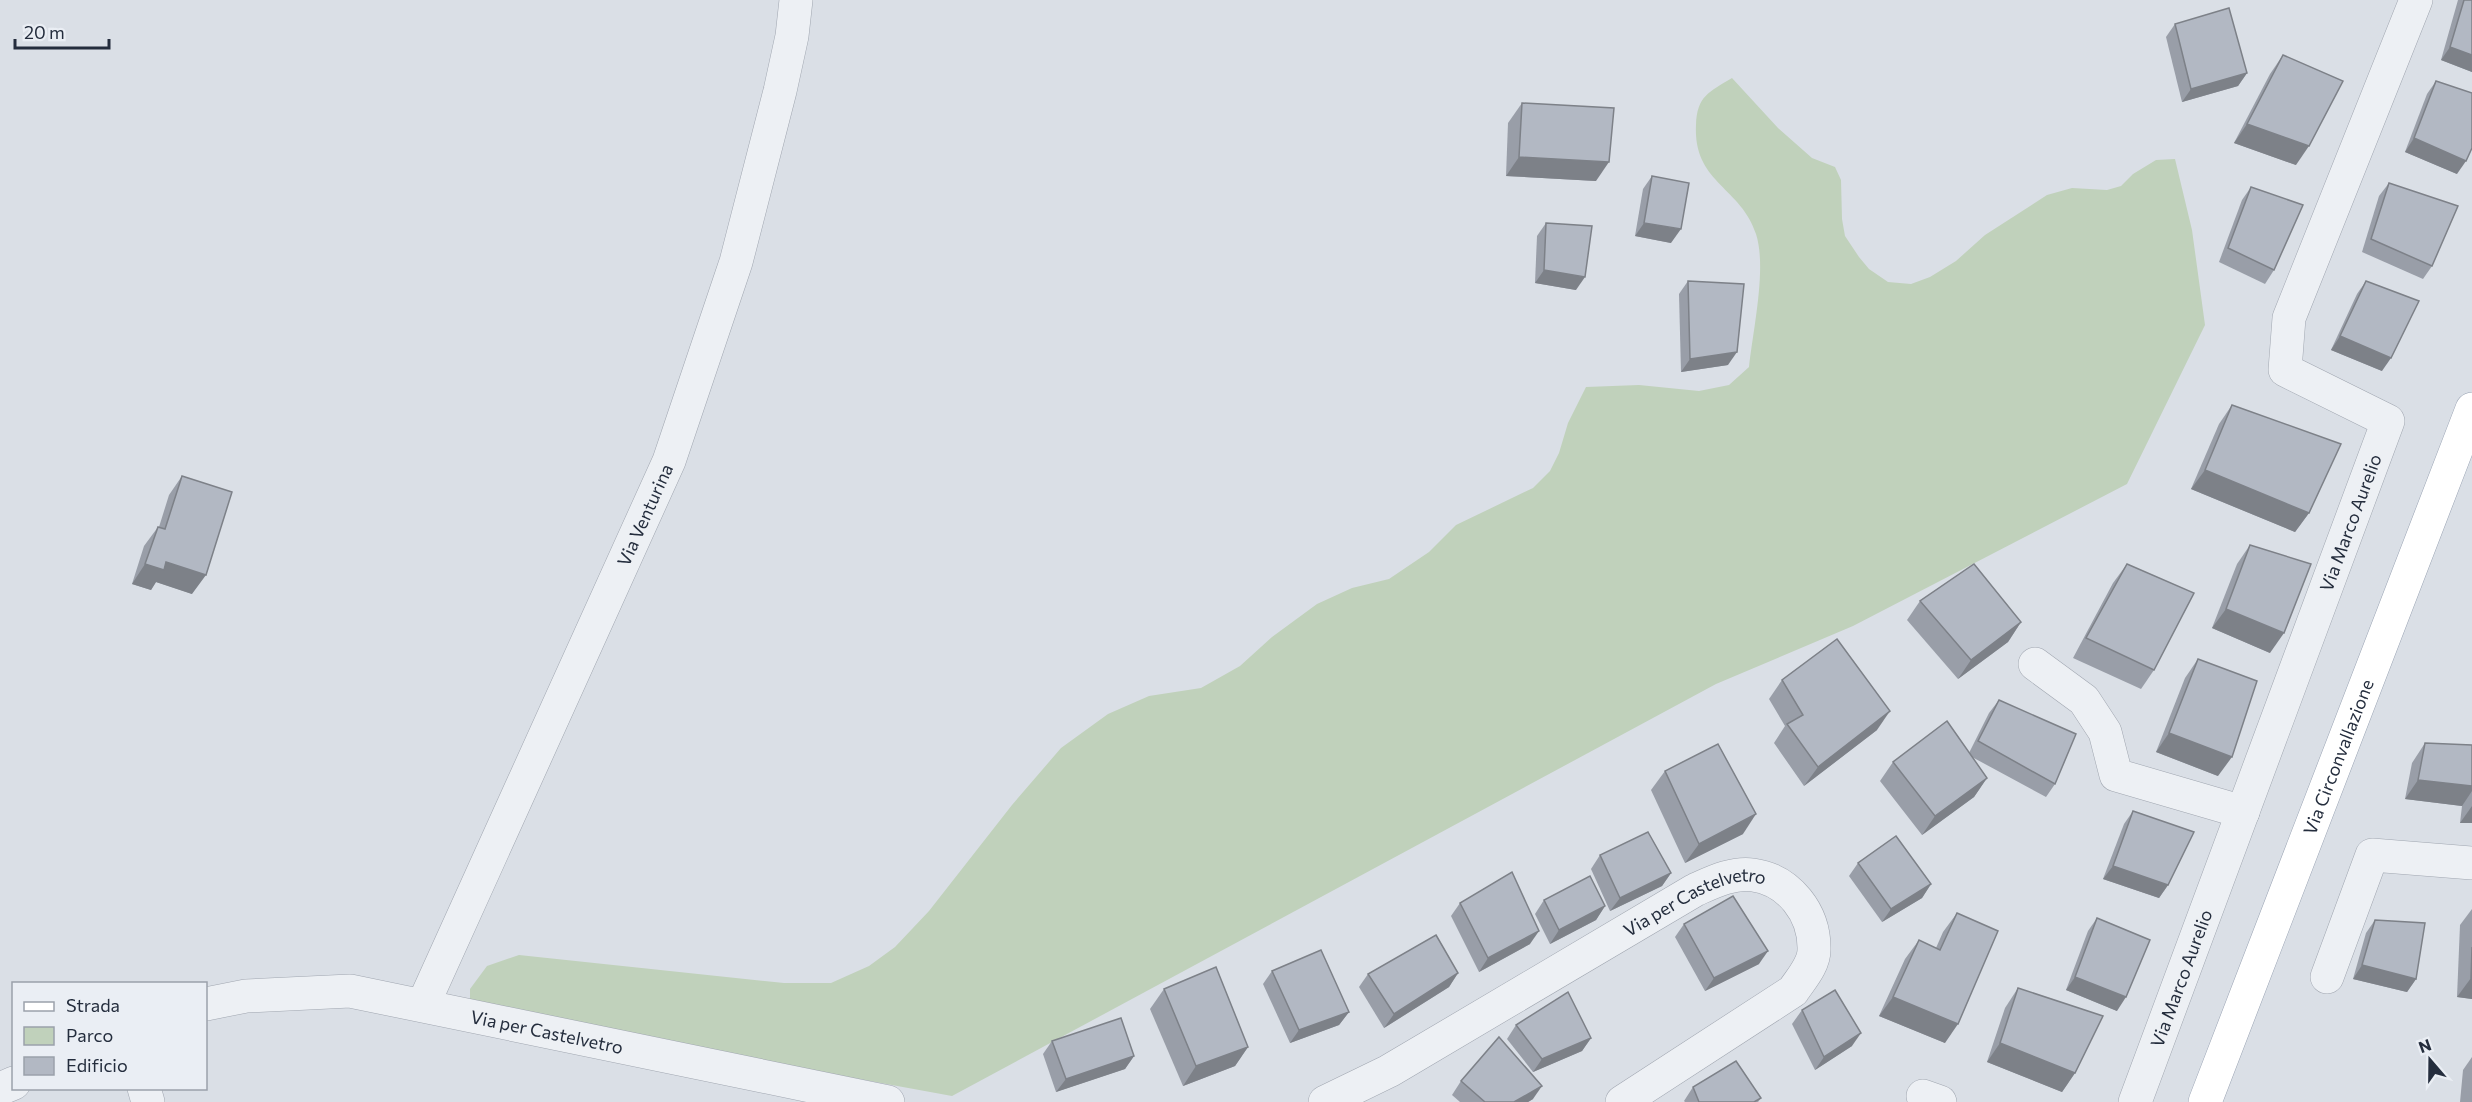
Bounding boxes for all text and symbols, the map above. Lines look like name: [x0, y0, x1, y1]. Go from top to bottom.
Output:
scale bar: [15, 12, 110, 50]
text: 20 m: [24, 21, 65, 43]
street label: Via Marco Aurelio: [2315, 451, 2386, 595]
street label: Via Venturina: [612, 460, 677, 569]
street label: Via Circonvallazione: [2298, 676, 2378, 838]
street label: Via per Castelvetro: [1619, 863, 1769, 941]
street label: Via Marco Aurelio: [2145, 906, 2217, 1050]
legend: [12, 982, 207, 1090]
text: Strada: [66, 994, 120, 1016]
street label: Via per Castelvetro: [469, 1005, 625, 1058]
text: Parco: [66, 1024, 113, 1046]
north arrow: [2400, 1030, 2460, 1090]
text: N: [2416, 1034, 2434, 1056]
text: Edificio: [66, 1054, 128, 1076]

